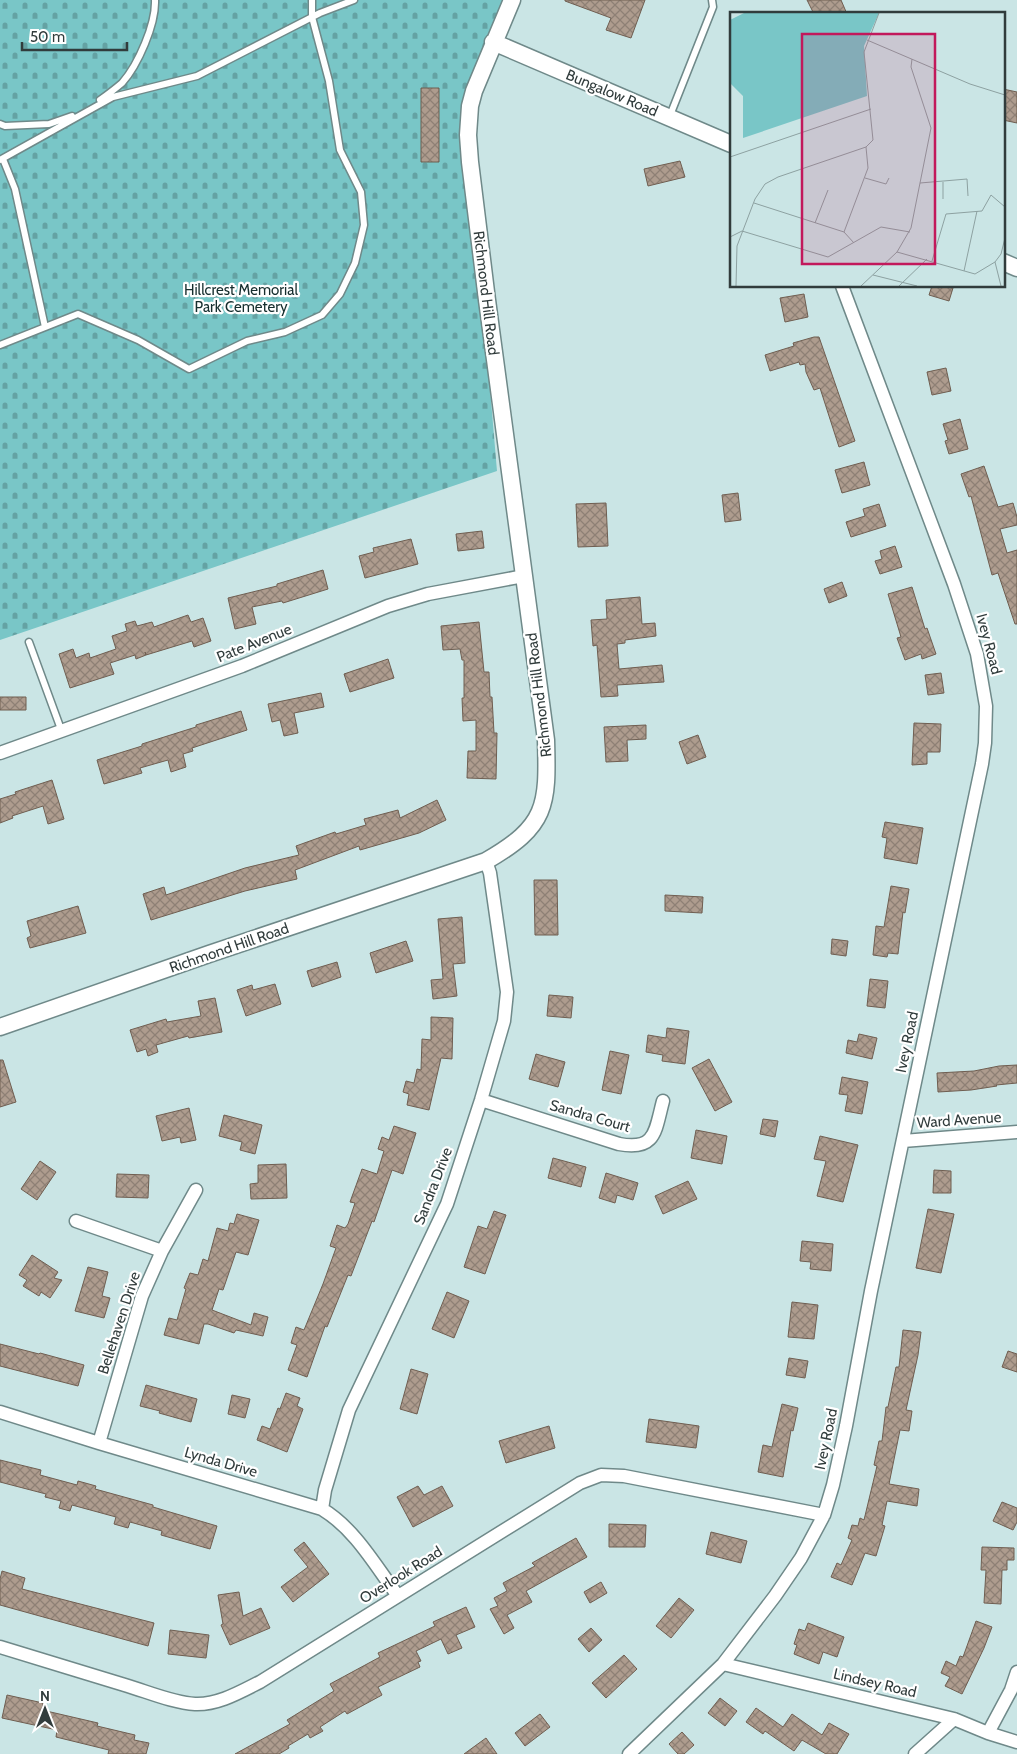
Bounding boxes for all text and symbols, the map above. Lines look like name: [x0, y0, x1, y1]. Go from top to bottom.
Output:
inset map: [730, 12, 1004, 288]
scale bar: [22, 20, 128, 52]
text: 50 m: [30, 28, 65, 46]
street label: Bungalow Road: [563, 66, 661, 120]
street label: Richmond Hill Road: [469, 230, 503, 356]
park label: Hillcrest Memorial Park Cemetery: [184, 281, 298, 316]
street label: Ivey Road: [972, 612, 1006, 676]
street label: Pate Avenue: [214, 620, 294, 666]
street label: Richmond Hill Road: [522, 632, 556, 758]
street label: Richmond Hill Road: [167, 919, 291, 977]
street label: Ivey Road: [892, 1010, 922, 1074]
street label: Sandra Court: [548, 1096, 632, 1136]
street label: Ward Avenue: [916, 1108, 1002, 1132]
street label: Sandra Drive: [410, 1144, 456, 1227]
street label: Bellehaven Drive: [94, 1269, 144, 1377]
street label: Ivey Road: [811, 1407, 841, 1471]
street label: Lynda Drive: [183, 1443, 260, 1481]
street label: Overlook Road: [356, 1543, 446, 1607]
street label: Lindsey Road: [832, 1665, 918, 1701]
north arrow: [20, 1684, 70, 1734]
text: N: [40, 1687, 50, 1705]

